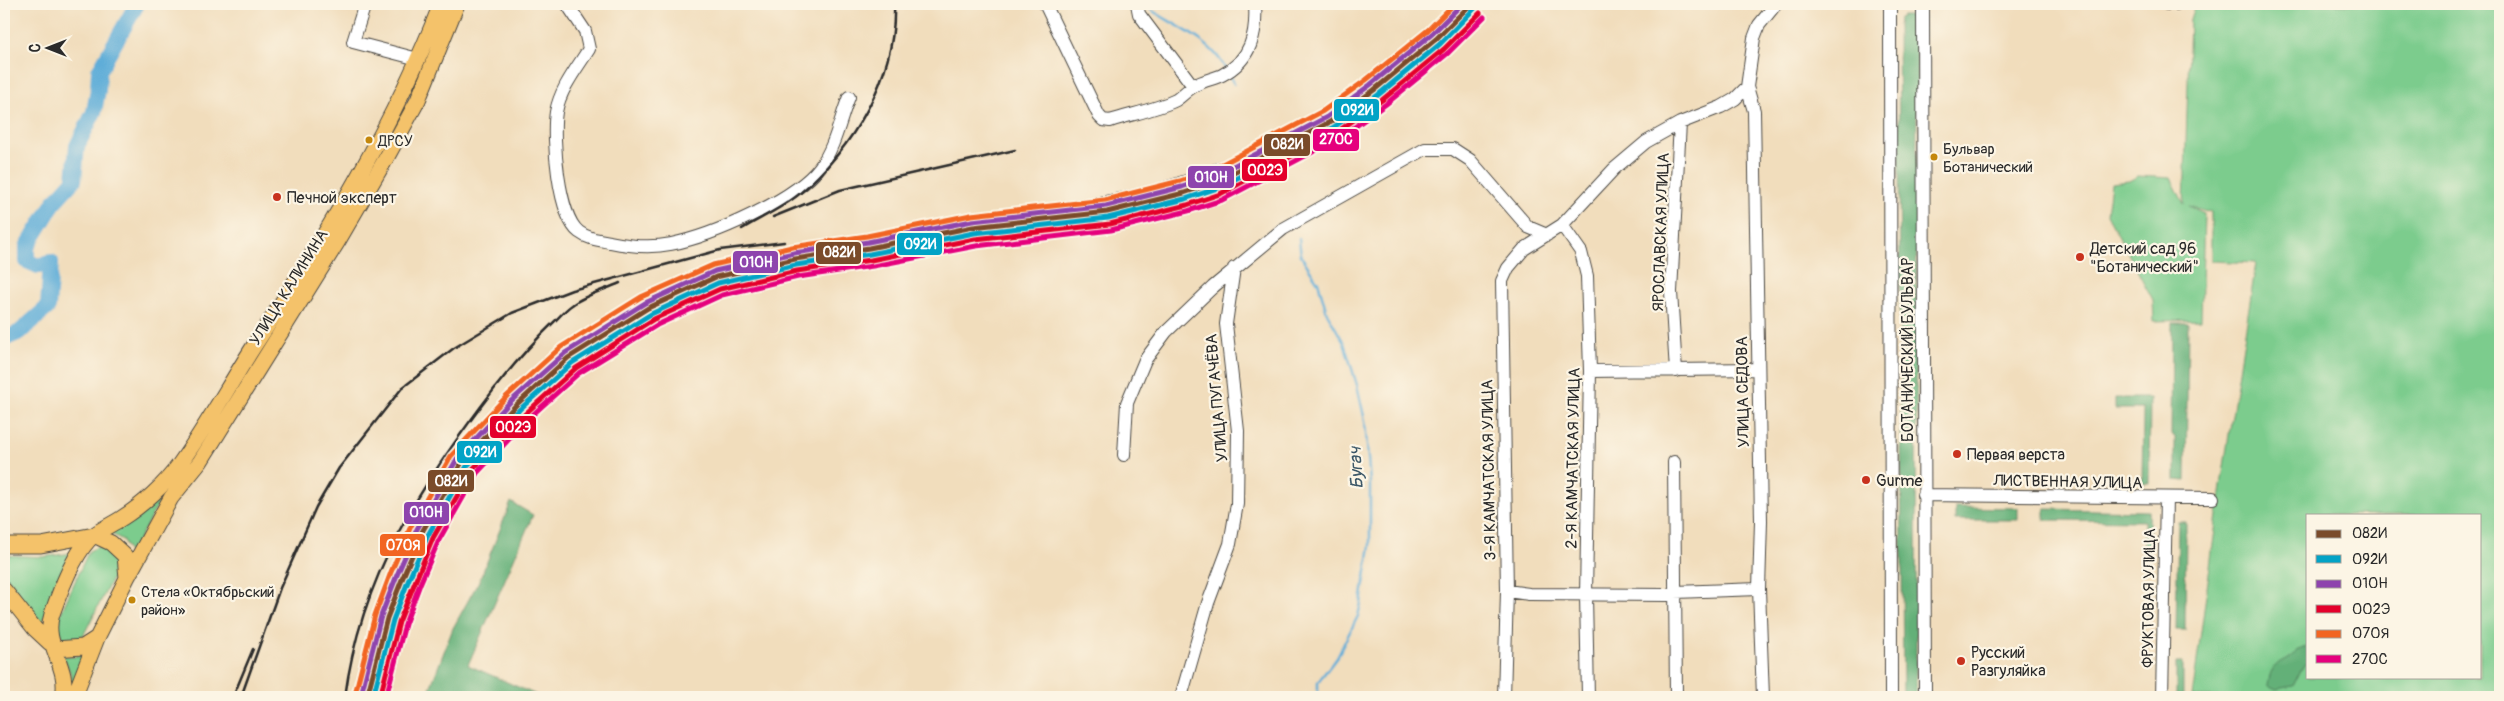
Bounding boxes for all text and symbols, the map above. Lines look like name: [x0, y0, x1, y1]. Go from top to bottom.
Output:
north arrow: [22, 22, 72, 72]
text: С: [27, 43, 44, 52]
line badge: 092И: [1333, 98, 1380, 122]
text: 092И: [1341, 102, 1374, 119]
line badge: 270С: [1312, 128, 1360, 152]
text: 270С: [1319, 131, 1353, 148]
place label: ДРСУ: [377, 132, 413, 151]
line badge: 082И: [1263, 133, 1311, 157]
marker: ДРСУ: [364, 135, 374, 145]
text: 082И: [1271, 136, 1304, 153]
place label: Бульвар Ботанический: [1943, 140, 2033, 177]
street label: ЯРОСЛАВСКАЯ УЛИЦА: [1648, 152, 1674, 312]
marker: Бульвар Ботанический: [1929, 152, 1939, 162]
line badge: 002Э: [1241, 158, 1288, 182]
text: 002Э: [1247, 162, 1283, 179]
line badge: 010Н: [1187, 165, 1235, 189]
text: 010Н: [1194, 169, 1228, 186]
place label: Печной эксперт: [287, 188, 397, 208]
marker: Печной эксперт: [271, 191, 283, 203]
street label: УЛИЦА КАЛИНИНА: [245, 226, 333, 349]
line badge: 092И: [896, 232, 943, 256]
text: 092И: [904, 236, 937, 253]
place label: Детский сад 96 "Ботанический": [2089, 239, 2199, 277]
line badge: 082И: [815, 241, 862, 265]
text: 082И: [823, 244, 856, 261]
line badge: 010Н: [732, 250, 779, 274]
marker: Детский сад 96 "Ботанический": [2074, 251, 2086, 263]
text: 010Н: [739, 254, 773, 271]
street label: БОТАНИЧЕСКИЙ БУЛЬВАР: [1898, 258, 1918, 442]
street label: УЛИЦА ПУГАЧЁВА: [1201, 333, 1233, 463]
street label: УЛИЦА СЕДОВА: [1732, 336, 1754, 448]
street label: 2-Я КАМЧАТСКАЯ УЛИЦА: [1561, 367, 1585, 549]
street label: 3-Я КАМЧАТСКАЯ УЛИЦА: [1477, 379, 1501, 561]
line badge: 002Э: [489, 415, 537, 439]
text: 002Э: [495, 419, 531, 436]
line badge: 092И: [456, 440, 503, 464]
text: 092И: [464, 444, 497, 461]
water label: Бугач: [1344, 445, 1369, 490]
place label: Первая верста: [1967, 445, 2065, 465]
marker: Первая верста: [1951, 448, 1963, 460]
line badge: 082И: [427, 469, 475, 493]
place label: Gurme: [1876, 471, 1923, 491]
street label: ЛИСТВЕННАЯ УЛИЦА: [1992, 471, 2143, 493]
text: 082И: [435, 473, 468, 490]
marker: Gurme: [1860, 474, 1872, 486]
line badge: 010Н: [403, 501, 450, 525]
text: 010Н: [409, 504, 443, 521]
legend: [2306, 514, 2482, 678]
text: 082И: [2352, 524, 2387, 543]
street label: ФРУКТОВАЯ УЛИЦА: [2138, 528, 2160, 668]
line badge: 070Я: [379, 533, 426, 557]
text: 070Я: [386, 537, 420, 554]
text: 092И: [2352, 550, 2387, 569]
text: 010Н: [2352, 574, 2388, 593]
place label: Стела «Октябрьский район»: [141, 583, 274, 620]
marker: Стела «Октябрьский район»: [127, 595, 137, 605]
text: 002Э: [2352, 600, 2390, 619]
text: 070Я: [2352, 624, 2389, 643]
place label: Русский Разгуляйка: [1971, 643, 2046, 681]
text: 270С: [2352, 650, 2388, 669]
marker: Русский Разгуляйка: [1955, 655, 1967, 667]

